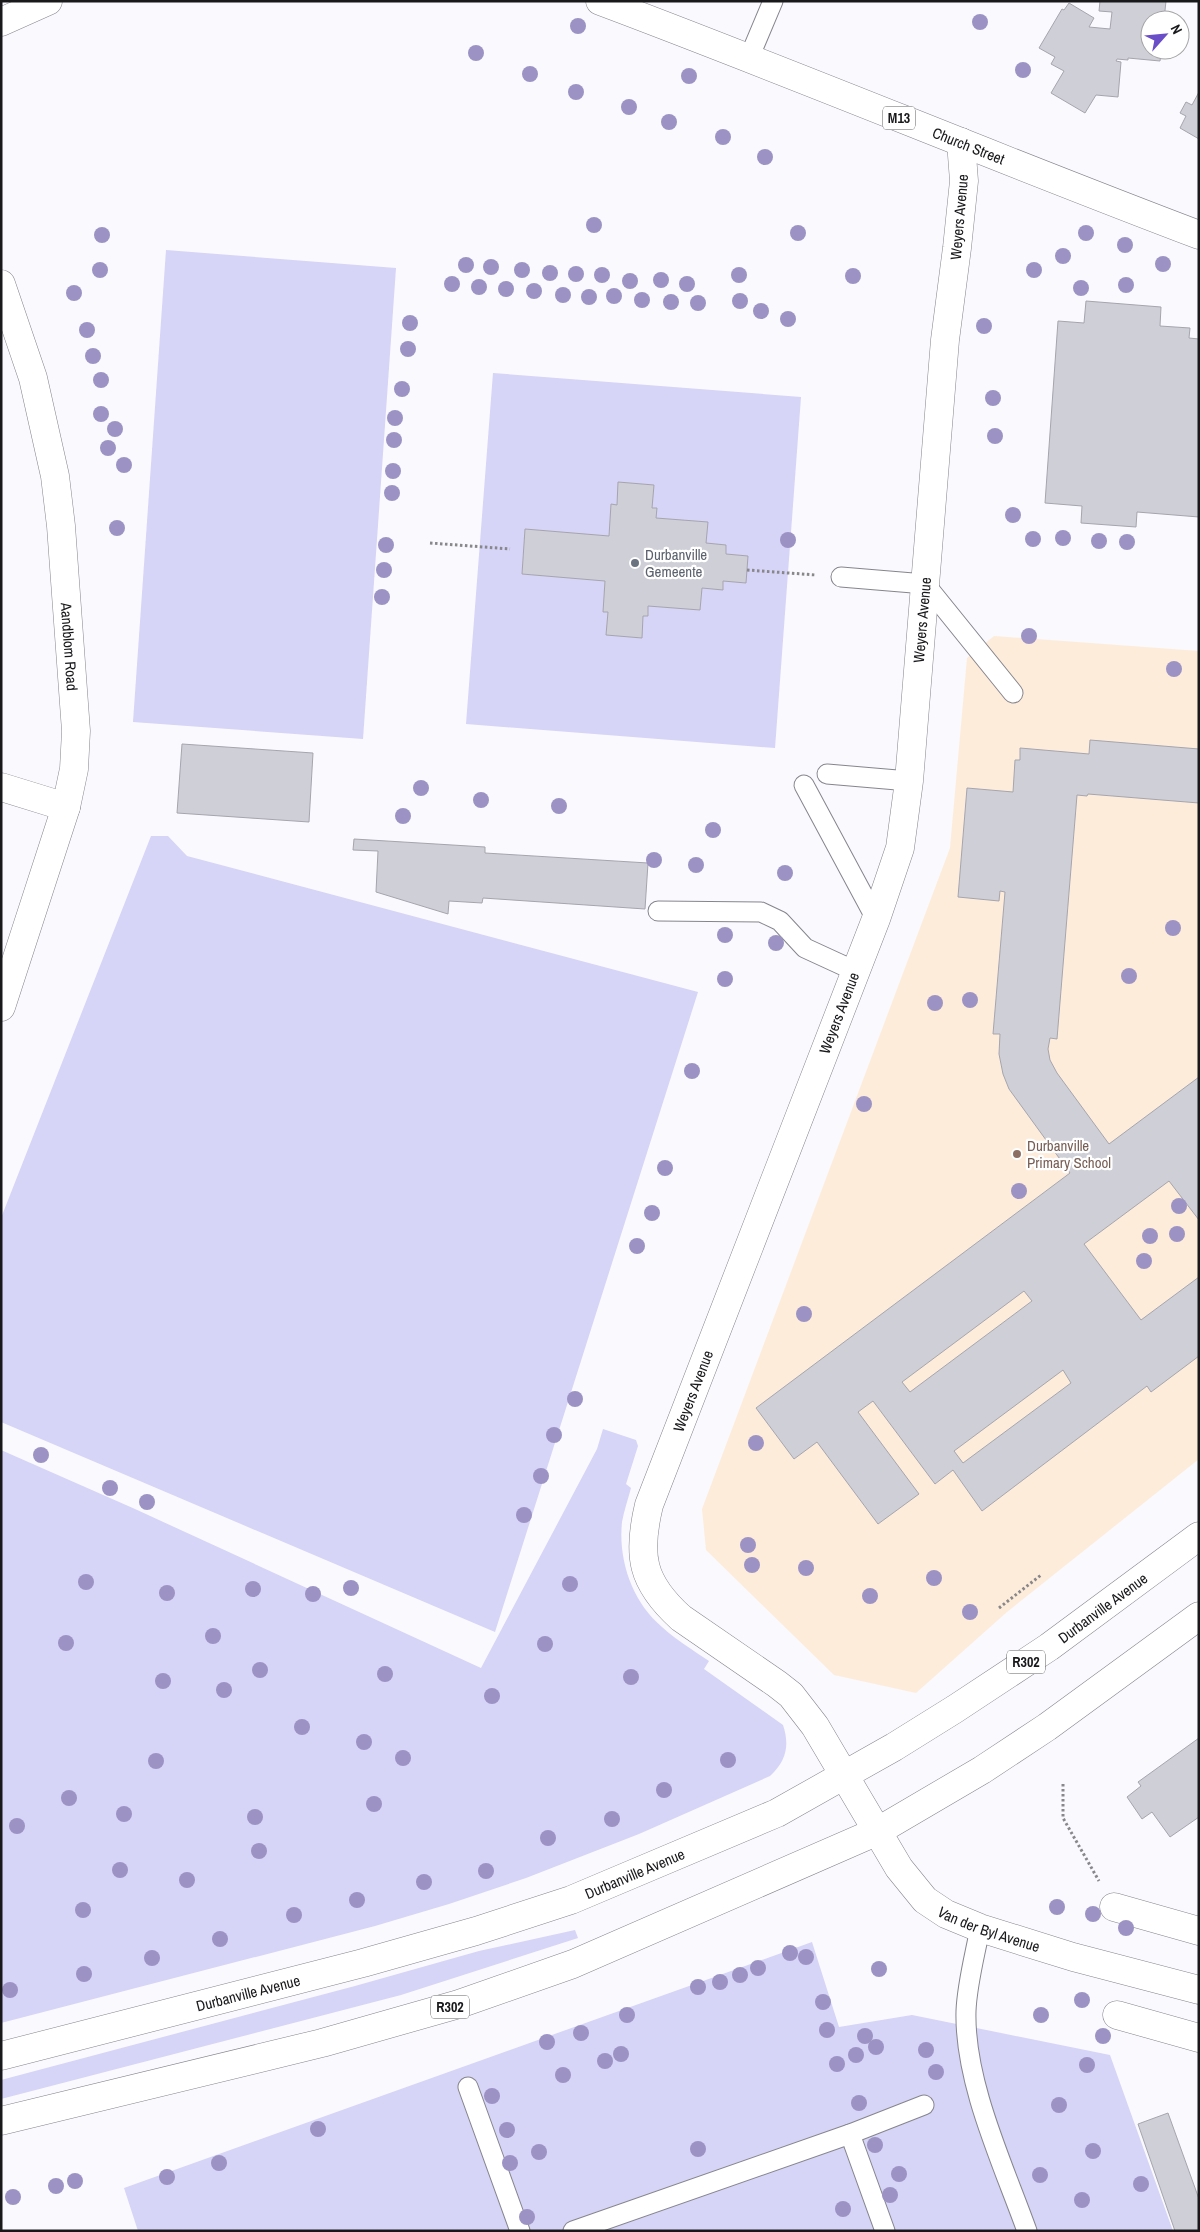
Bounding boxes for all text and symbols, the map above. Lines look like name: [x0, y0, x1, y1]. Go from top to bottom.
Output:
north arrow: [1140, 10, 1190, 60]
text: N: [1167, 21, 1186, 37]
road number: M13: [883, 106, 915, 130]
street label: Church Street: [930, 122, 1008, 169]
street label: Weyers Avenue: [945, 173, 973, 261]
place label: Durbanville Gemeente: [645, 544, 707, 582]
marker: Durbanville Gemeente: [629, 557, 641, 569]
street label: Weyers Avenue: [908, 576, 936, 664]
street label: Aandblom Road: [56, 601, 84, 691]
street label: Weyers Avenue: [814, 969, 864, 1057]
place label: Durbanville Primary School: [1027, 1135, 1111, 1173]
marker: Durbanville Primary School: [1011, 1148, 1023, 1160]
street label: Weyers Avenue: [668, 1347, 718, 1435]
street label: Durbanville Avenue: [1053, 1567, 1152, 1648]
road number: R302: [1007, 1650, 1045, 1674]
street label: Durbanville Avenue: [581, 1843, 688, 1904]
street label: Van der Byl Avenue: [934, 1901, 1043, 1957]
street label: Durbanville Avenue: [194, 1969, 302, 2016]
road number: R302: [431, 1995, 469, 2018]

